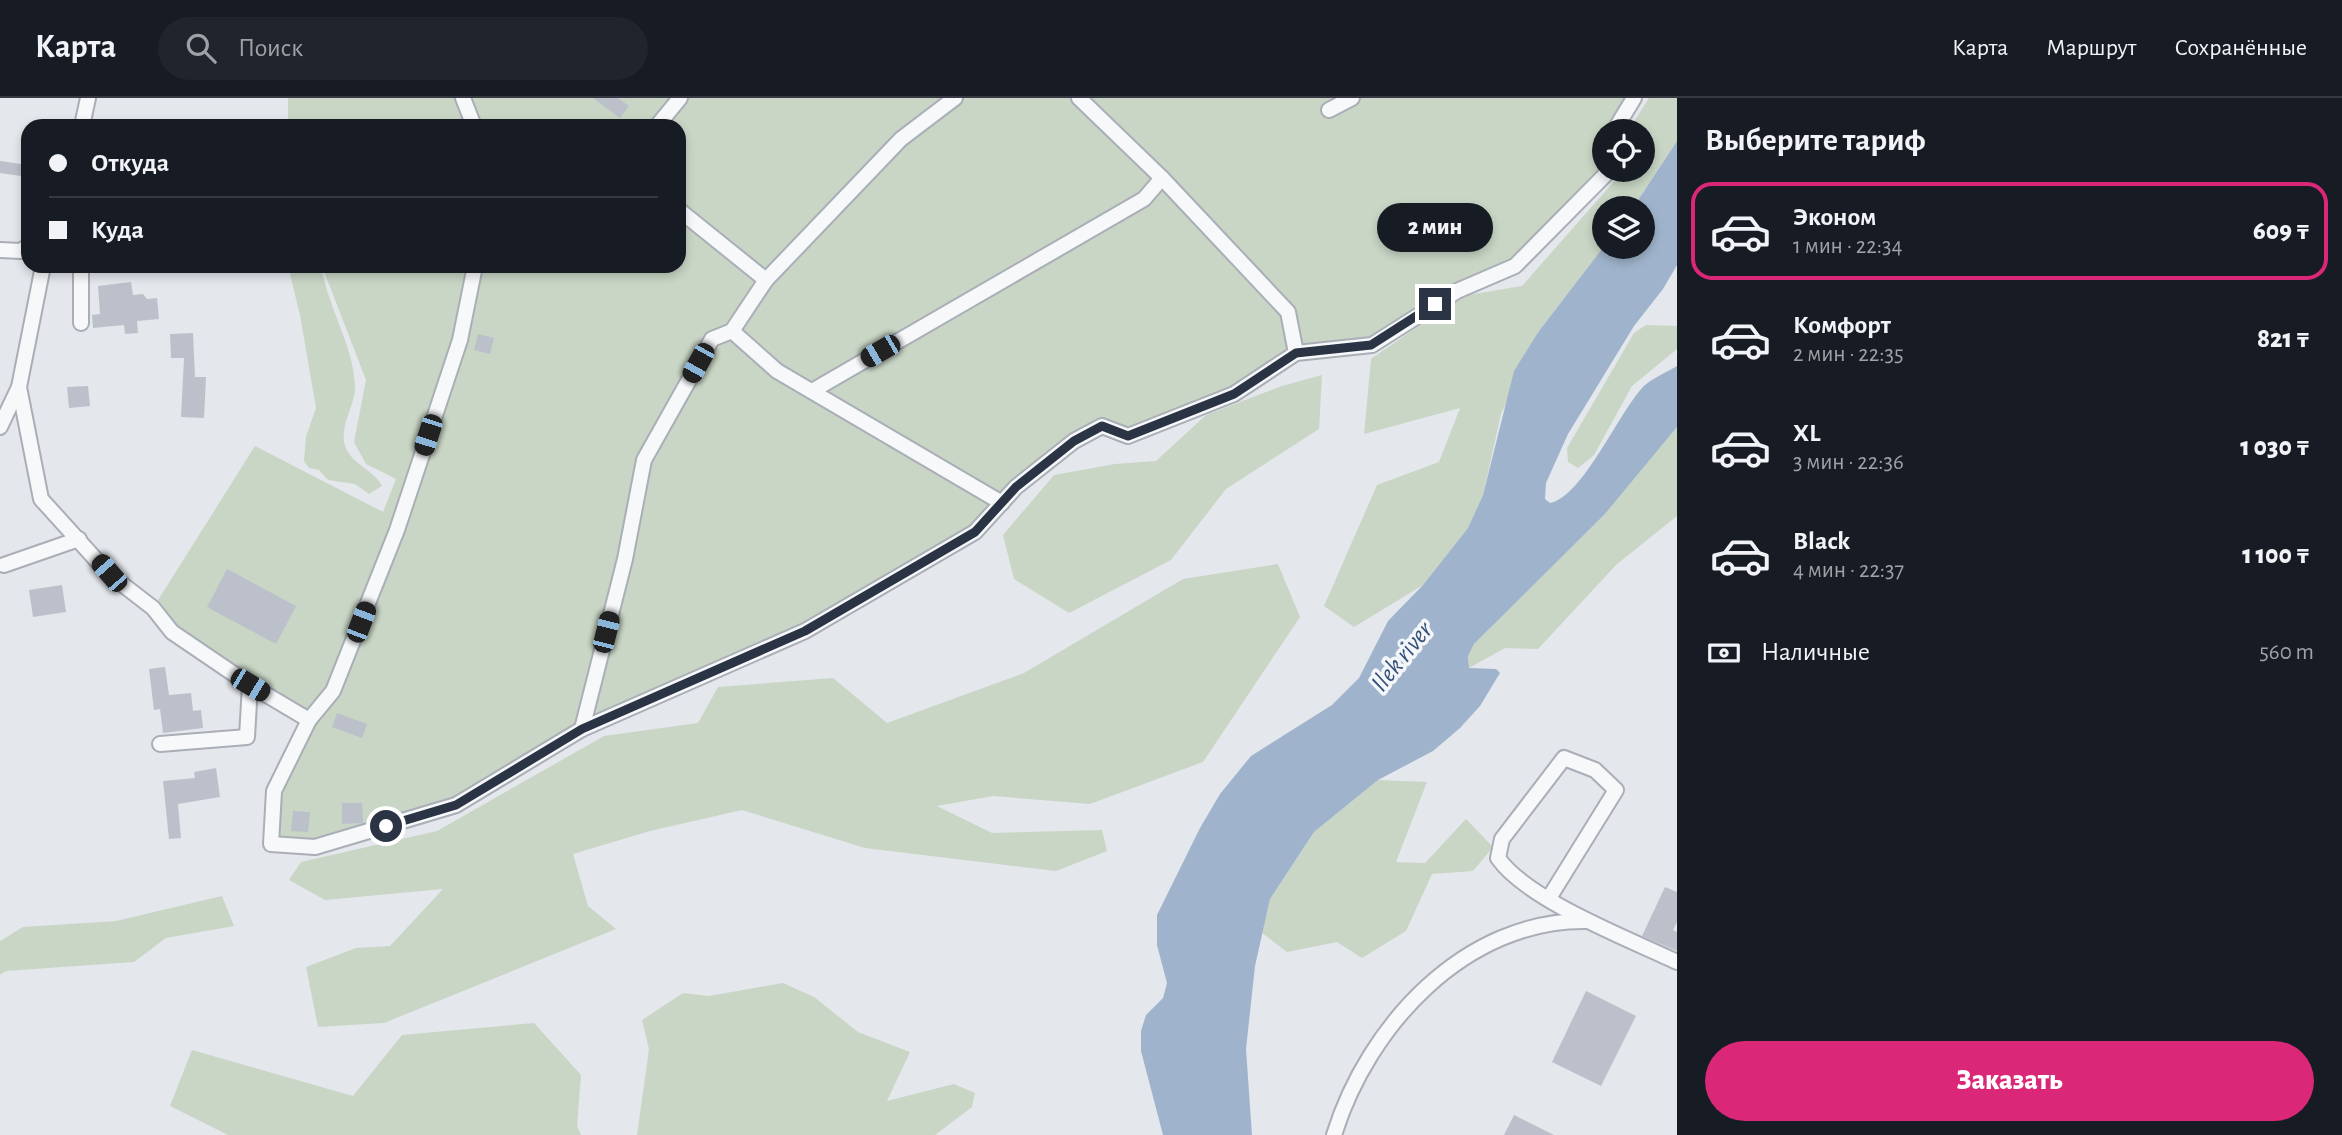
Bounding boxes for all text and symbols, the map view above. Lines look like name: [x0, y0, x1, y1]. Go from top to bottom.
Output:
search box: [158, 17, 648, 80]
icon: search: [182, 29, 220, 67]
text: Карта: [35, 31, 116, 64]
text: Поиск: [238, 35, 303, 61]
text: Карта: [1952, 36, 2008, 60]
text: Маршрут: [2046, 36, 2136, 60]
text: Сохранённые: [2174, 36, 2307, 60]
map controls: [1592, 119, 1655, 259]
button: locate: [1592, 119, 1655, 182]
text: Выберите тариф: [1705, 124, 1926, 156]
text: Откуда: [91, 150, 169, 176]
button: layers: [1592, 196, 1655, 259]
icon: car: [1709, 200, 1772, 263]
callout: 2 мин: [1377, 202, 1493, 252]
text: Эконом: [1793, 204, 1876, 230]
text: 2 мин: [1408, 216, 1462, 239]
text: Куда: [91, 217, 144, 243]
text: 609 ₸: [2253, 218, 2310, 244]
text: 1 мин · 22:34: [1793, 235, 1903, 258]
route end: [1419, 288, 1451, 320]
icon: car: [1709, 308, 1772, 371]
text: Комфорт: [1793, 312, 1891, 338]
text: 821 ₸: [2257, 326, 2310, 352]
car: [857, 331, 904, 371]
car: [679, 340, 718, 386]
text: 2 мин · 22:35: [1793, 343, 1904, 366]
car: [412, 412, 445, 458]
icon: car: [1709, 416, 1772, 479]
text: XL: [1793, 420, 1820, 446]
text: 1 030 ₸: [2240, 434, 2310, 460]
text: 3 мин · 22:36: [1793, 451, 1904, 474]
icon: car: [1709, 524, 1772, 587]
text: Black: [1793, 528, 1850, 554]
text: 1 100 ₸: [2242, 542, 2310, 568]
car: [88, 550, 131, 596]
text: 4 мин · 22:37: [1793, 559, 1904, 582]
car: [344, 599, 379, 645]
car: [591, 609, 622, 655]
water label: Ilek river: [1366, 616, 1438, 696]
icon: cash: [1705, 634, 1743, 672]
text: Наличные: [1761, 639, 1870, 665]
text: 560 m: [2259, 641, 2314, 664]
car: [227, 665, 274, 705]
route start: [370, 810, 402, 842]
button: Заказать: [1705, 1041, 2314, 1121]

